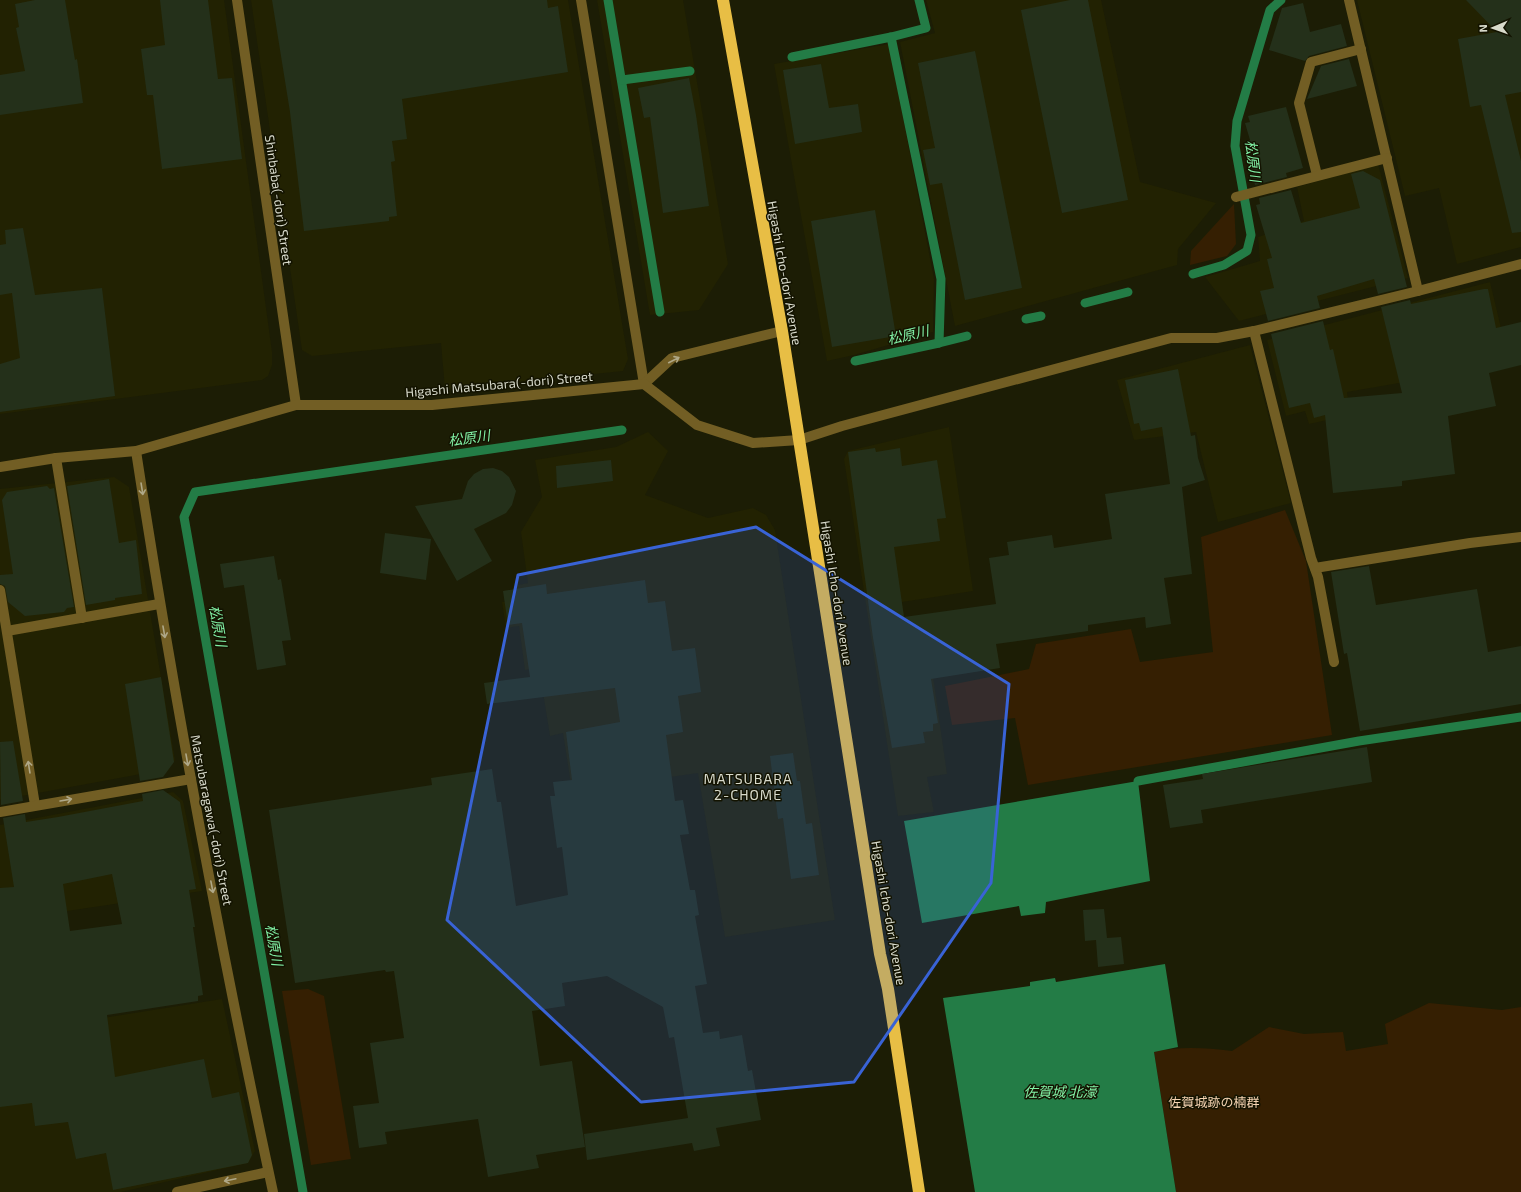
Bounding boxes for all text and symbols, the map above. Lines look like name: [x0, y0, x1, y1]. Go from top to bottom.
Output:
north arrow: [1473, 8, 1513, 48]
text: N: [1476, 24, 1489, 33]
street label: Shinbaba(-dori) Street: [262, 134, 296, 266]
water label: 松原川: [1243, 139, 1265, 185]
street label: Higashi Icho-dori Avenue: [764, 199, 806, 347]
water label: 松原川: [886, 321, 932, 348]
one-way arrow: [668, 355, 680, 363]
street label: Higashi Matsubara(-dori) Street: [405, 368, 593, 400]
water label: 松原川: [447, 426, 493, 449]
one-way arrow: [138, 482, 146, 495]
street label: Higashi Icho-dori Avenue: [818, 519, 856, 667]
water label: 松原川: [206, 604, 231, 650]
one-way arrow: [161, 625, 169, 638]
street label: Matsubaragawa(-dori) Street: [188, 733, 236, 907]
one-way arrow: [183, 753, 191, 766]
one-way arrow: [25, 761, 33, 774]
district label: MATSUBARA 2-CHOME: [703, 770, 793, 803]
one-way arrow: [59, 796, 72, 804]
street label: Higashi Icho-dori Avenue: [868, 839, 910, 987]
one-way arrow: [208, 880, 216, 893]
water label: 松原川: [262, 923, 287, 969]
water label: 佐賀城 北濠: [1023, 1083, 1099, 1100]
park label: 佐賀城跡の楠群: [1168, 1094, 1260, 1110]
one-way arrow: [224, 1177, 237, 1185]

